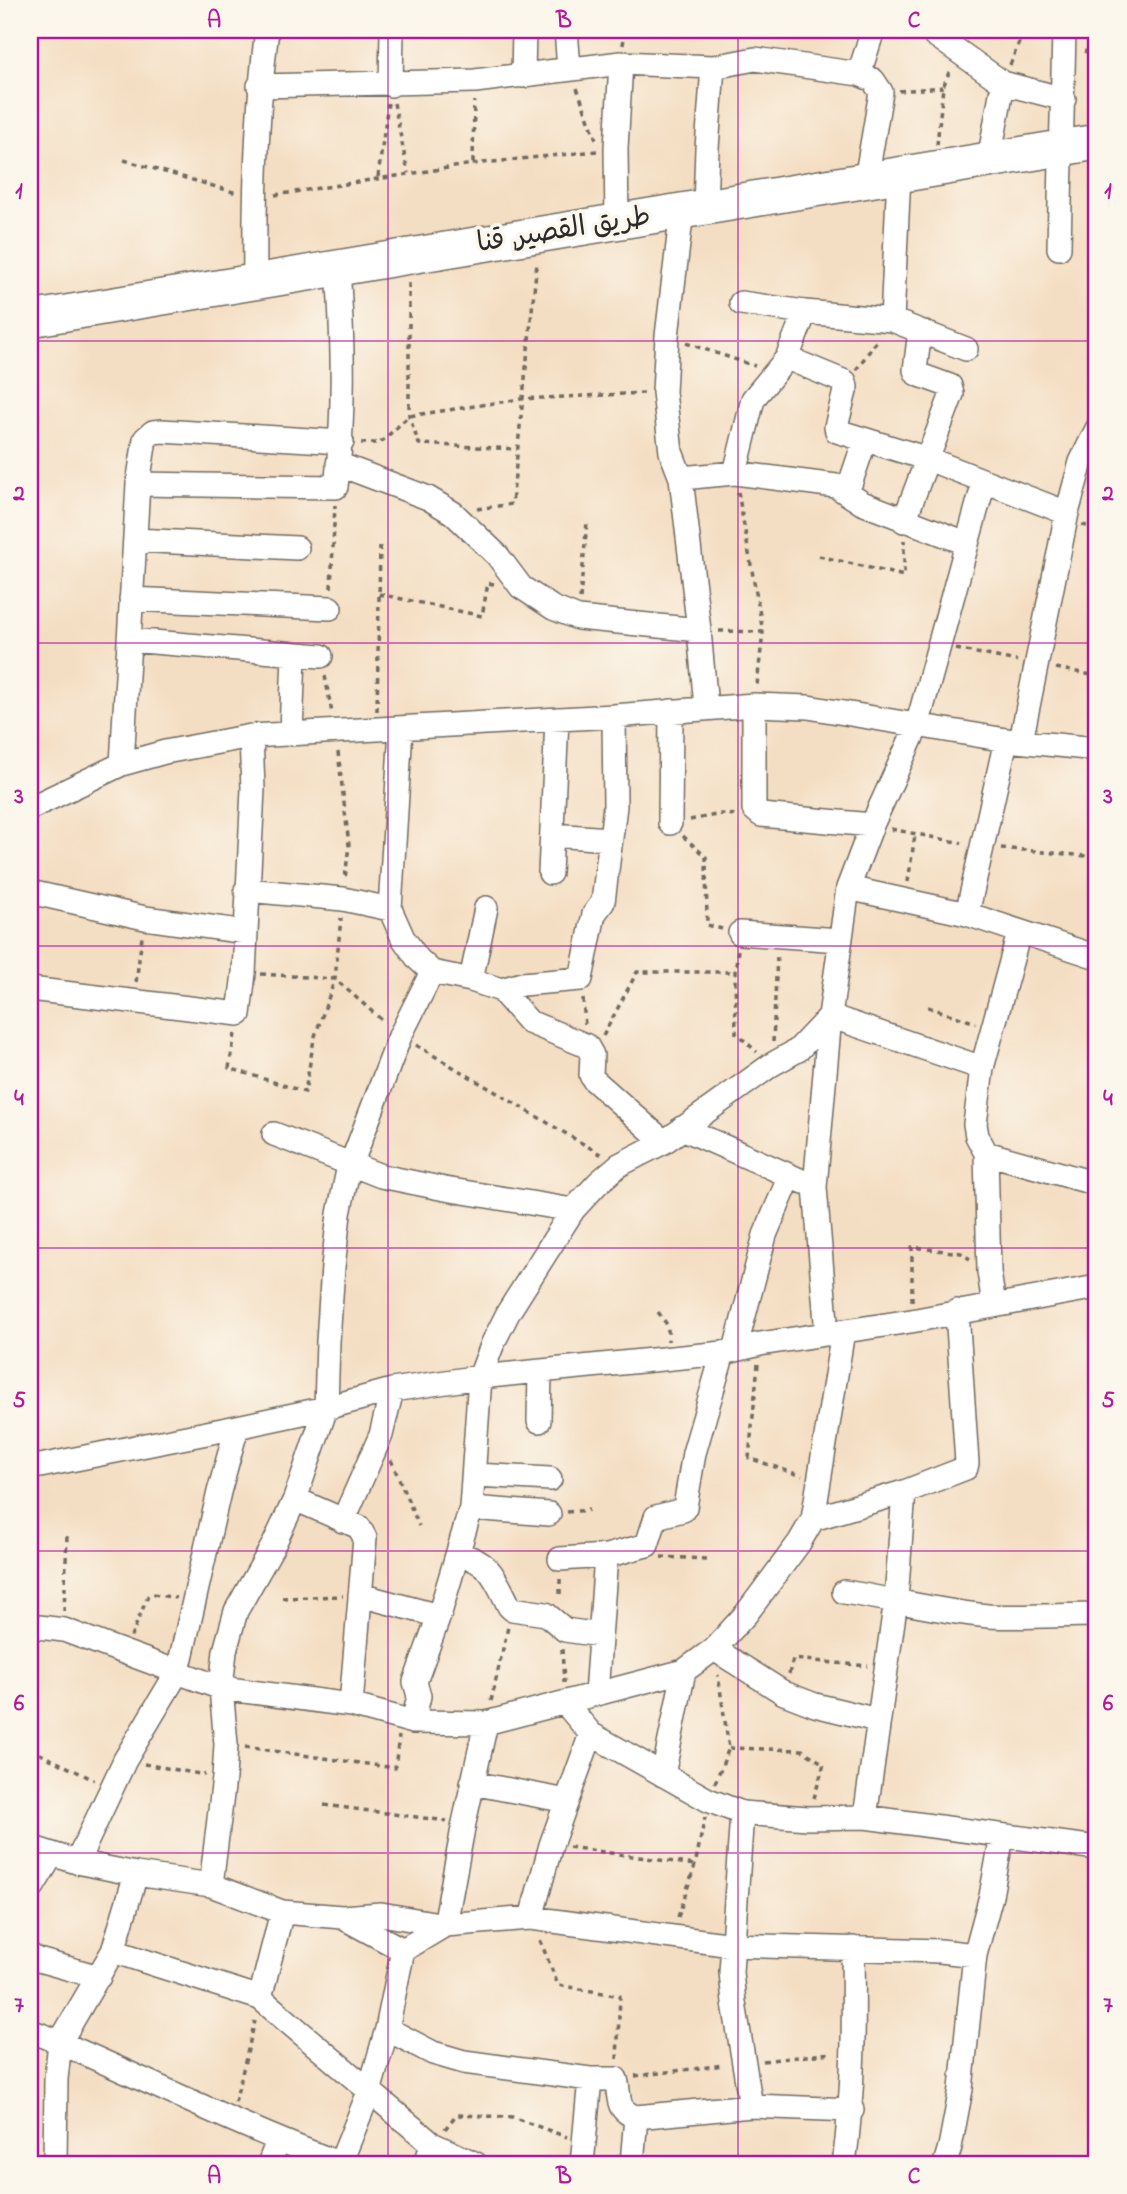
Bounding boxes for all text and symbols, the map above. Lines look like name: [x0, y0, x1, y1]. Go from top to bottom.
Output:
text: A: [207, 5, 221, 38]
text: B: [555, 5, 572, 38]
text: C: [908, 5, 921, 38]
text: 1: [15, 176, 23, 209]
text: 1: [1104, 176, 1112, 209]
street label: طريق القصير, قنا: [474, 197, 654, 265]
text: 2: [12, 478, 25, 511]
text: 2: [1101, 478, 1114, 511]
text: 3: [13, 781, 24, 814]
text: 3: [1102, 781, 1113, 814]
text: 4: [14, 1083, 24, 1116]
text: 4: [1103, 1083, 1113, 1116]
text: 5: [12, 1385, 26, 1418]
text: 5: [1101, 1385, 1115, 1418]
text: 6: [14, 1688, 25, 1721]
text: 6: [1103, 1688, 1114, 1721]
text: 7: [14, 1990, 24, 2023]
text: 7: [1103, 1990, 1113, 2023]
text: A: [207, 2161, 221, 2194]
text: B: [555, 2161, 572, 2194]
text: C: [908, 2161, 921, 2194]

